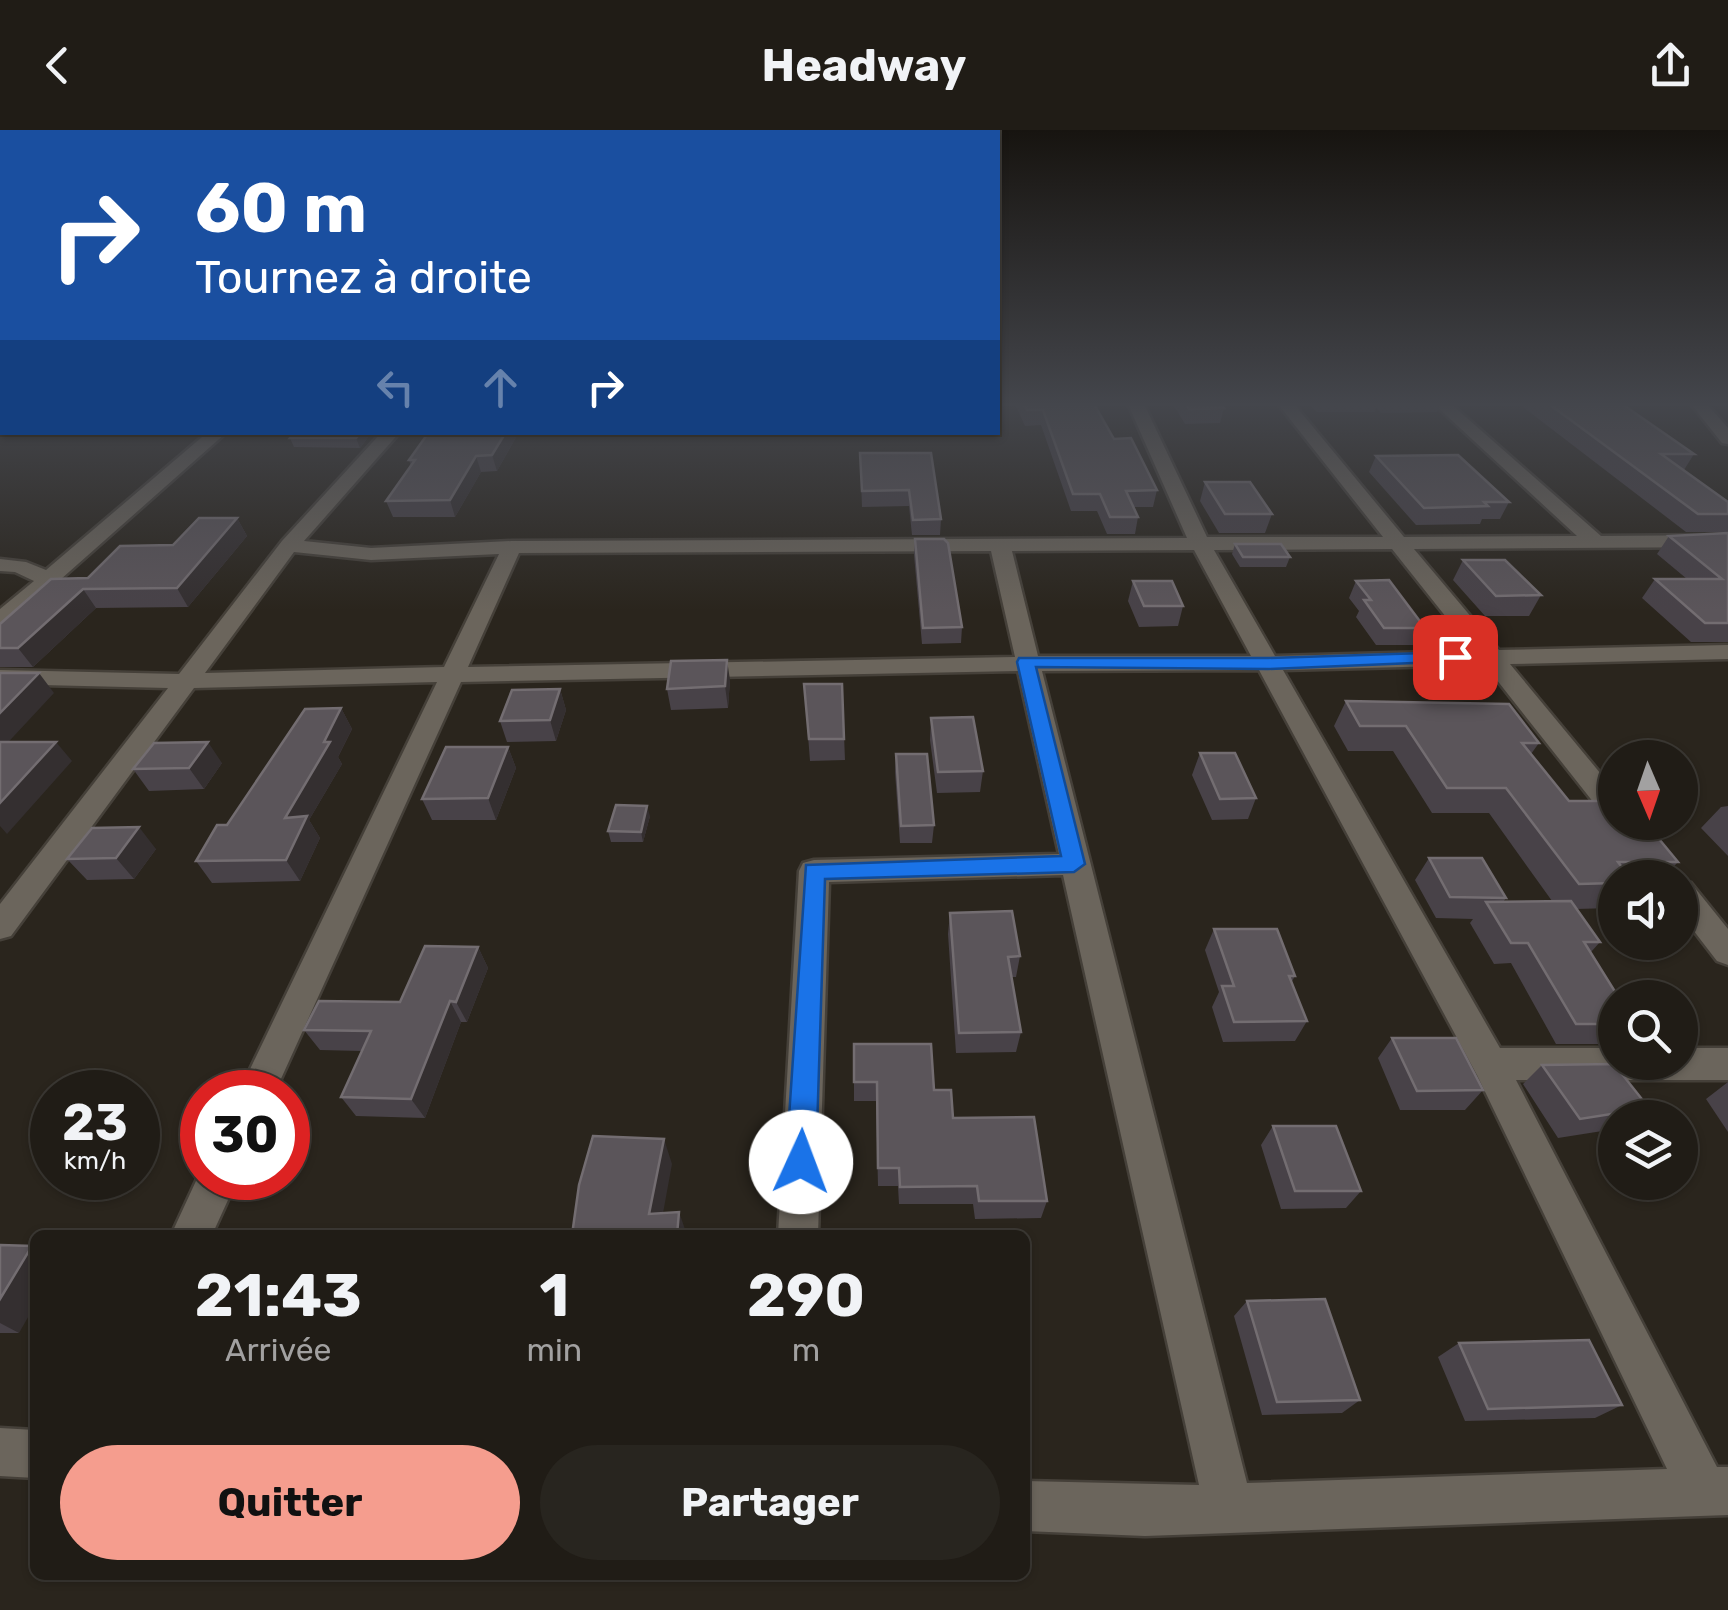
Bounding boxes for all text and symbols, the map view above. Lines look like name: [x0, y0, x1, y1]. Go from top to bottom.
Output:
icon: back: [30, 38, 85, 93]
icon: share: [1643, 38, 1698, 93]
text: Headway: [762, 39, 966, 92]
text: 60 m: [195, 167, 367, 250]
icon: right: [30, 170, 160, 300]
text: Tournez à droite: [195, 251, 532, 304]
icon: left: [368, 360, 423, 415]
icon: ahead: [473, 360, 528, 415]
icon: right: [578, 360, 633, 415]
pin: [1413, 615, 1498, 700]
icon: arrive: [1428, 630, 1483, 685]
north arrow: [1598, 740, 1698, 840]
map controls: [1598, 740, 1698, 1200]
button: sound: [1598, 860, 1698, 960]
button: search: [1598, 980, 1698, 1080]
speed limit sign: 30: [180, 1070, 310, 1200]
text: 23: [62, 1093, 128, 1153]
button: layers: [1598, 1100, 1698, 1200]
position arrow: [749, 1110, 853, 1214]
text: km/h: [64, 1146, 126, 1175]
text: 21:43: [195, 1260, 362, 1331]
text: 1: [539, 1260, 569, 1331]
text: 290: [747, 1260, 865, 1331]
text: Arrivée: [225, 1331, 331, 1369]
text: min: [527, 1331, 582, 1369]
text: m: [792, 1331, 820, 1369]
button: Quitter: [60, 1445, 520, 1560]
button: Partager: [540, 1445, 1000, 1560]

